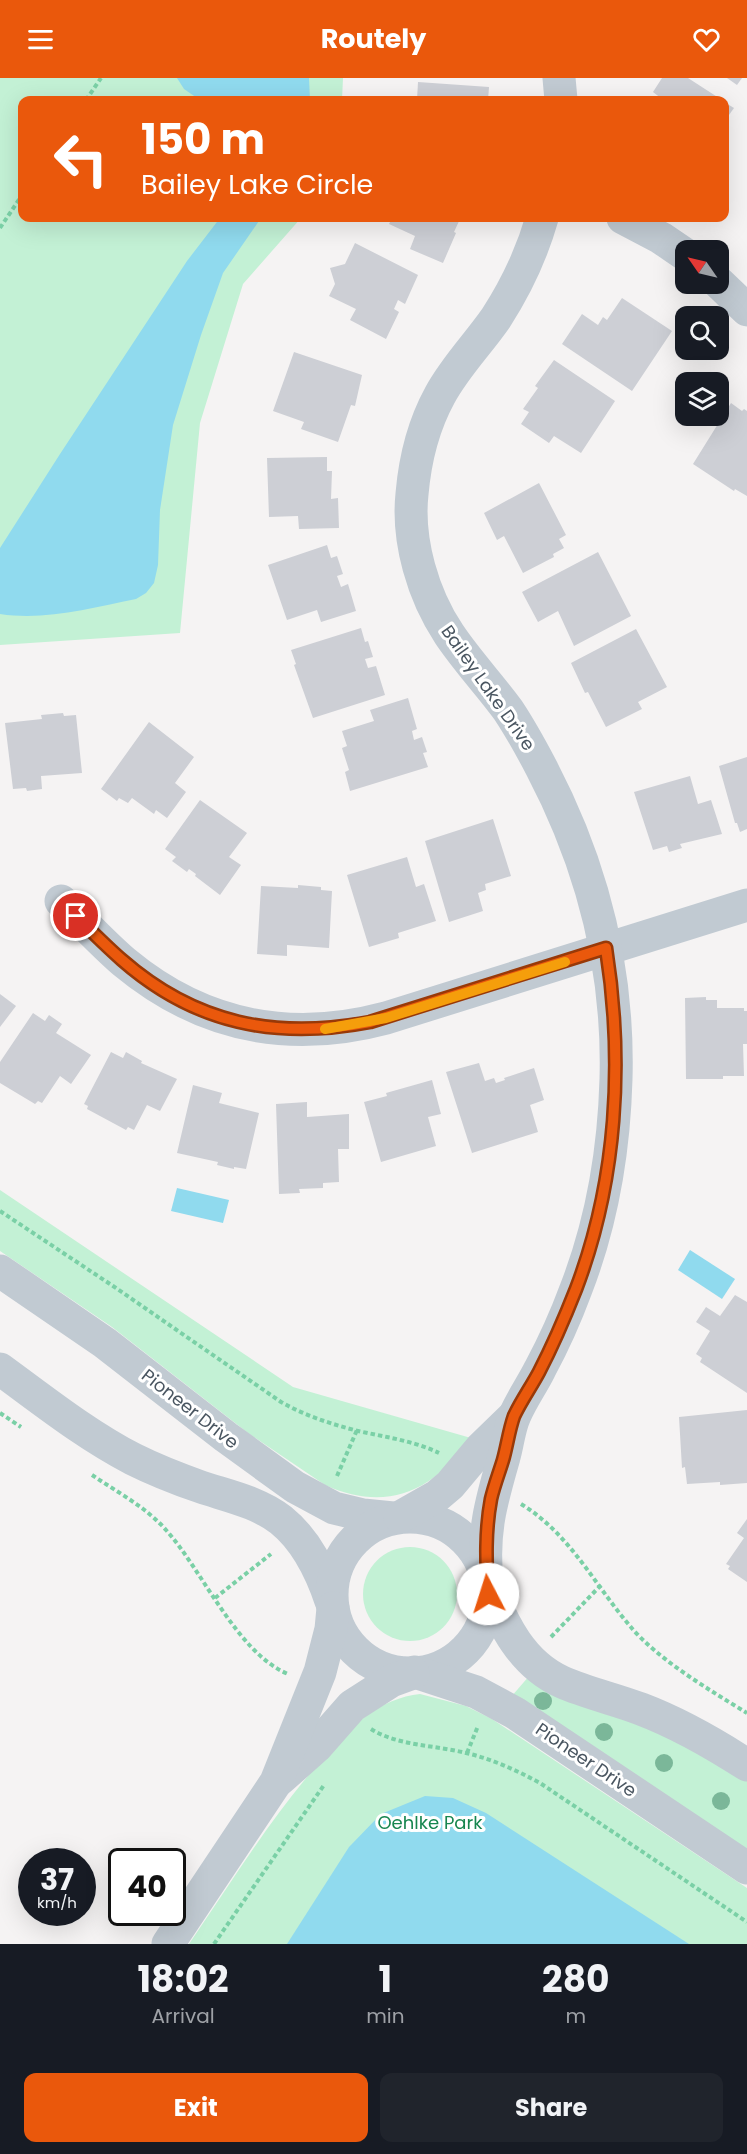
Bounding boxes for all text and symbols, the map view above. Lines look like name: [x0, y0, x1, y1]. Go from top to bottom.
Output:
text: Routely: [321, 20, 426, 57]
icon: menu: [24, 23, 57, 56]
icon: heart: [690, 23, 723, 56]
text: 150 m: [141, 110, 265, 169]
icon: left: [42, 120, 120, 198]
text: Bailey Lake Circle: [141, 166, 373, 203]
north arrow: [675, 240, 729, 294]
map controls: [675, 240, 729, 426]
button: search: [675, 306, 729, 360]
button: layers: [675, 372, 729, 426]
street label: Bailey Lake Drive: [436, 620, 541, 756]
pin: [50, 890, 101, 941]
icon: arrive: [59, 899, 92, 932]
street label: Pioneer Drive: [137, 1363, 244, 1454]
position arrow: [456, 1562, 520, 1626]
street label: Pioneer Drive: [531, 1717, 642, 1803]
park label: Oehlke Park: [377, 1810, 483, 1835]
speed limit sign: 40: [108, 1848, 186, 1926]
text: 37: [40, 1858, 74, 1901]
text: km/h: [37, 1892, 77, 1913]
text: 18:02: [138, 1954, 229, 2005]
text: 1: [379, 1954, 392, 2005]
text: 280: [542, 1954, 609, 2005]
text: Arrival: [152, 2002, 215, 2030]
text: min: [366, 2002, 405, 2030]
text: m: [565, 2002, 586, 2030]
button: Exit: [24, 2073, 368, 2142]
button: Share: [380, 2073, 723, 2142]

